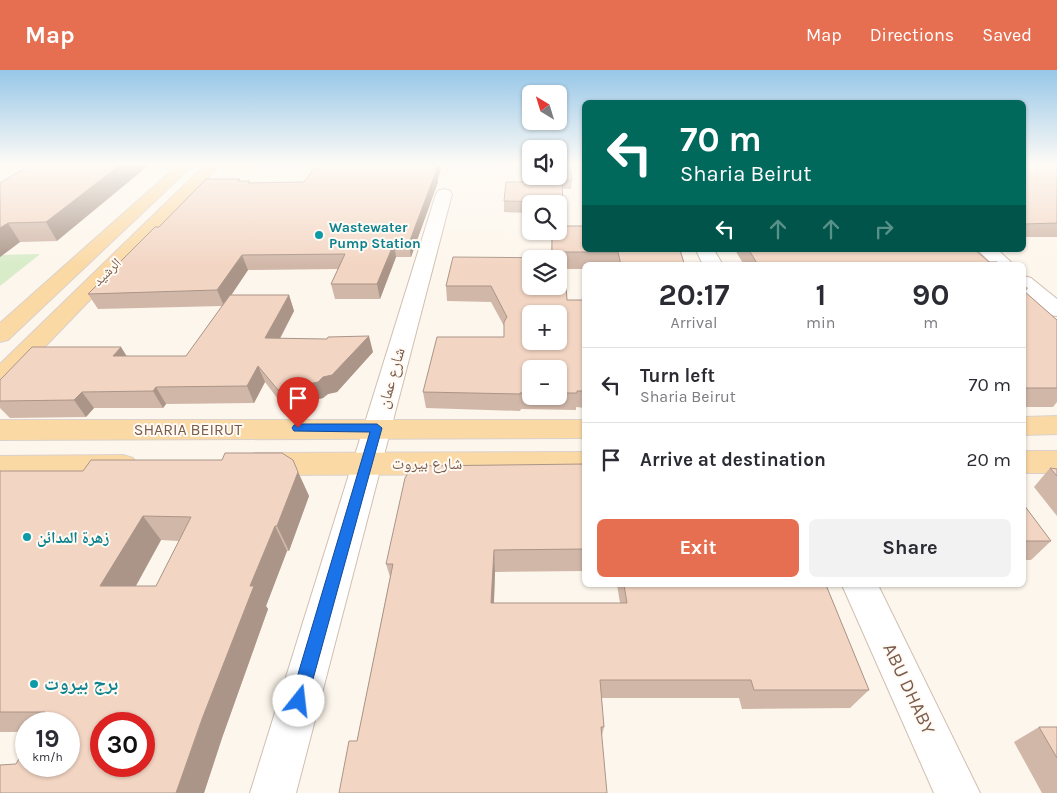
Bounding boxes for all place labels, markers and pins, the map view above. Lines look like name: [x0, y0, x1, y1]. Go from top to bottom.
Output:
place label: Wastewater Pump Station: [329, 219, 421, 252]
marker: Wastewater Pump Station: [313, 229, 325, 241]
pin: [277, 377, 319, 428]
place label: زهرة المدائن: [37, 528, 109, 547]
marker: زهرة المدائن: [21, 531, 33, 543]
place label: برج بيروت: [44, 673, 118, 695]
marker: برج بيروت: [28, 678, 40, 690]

